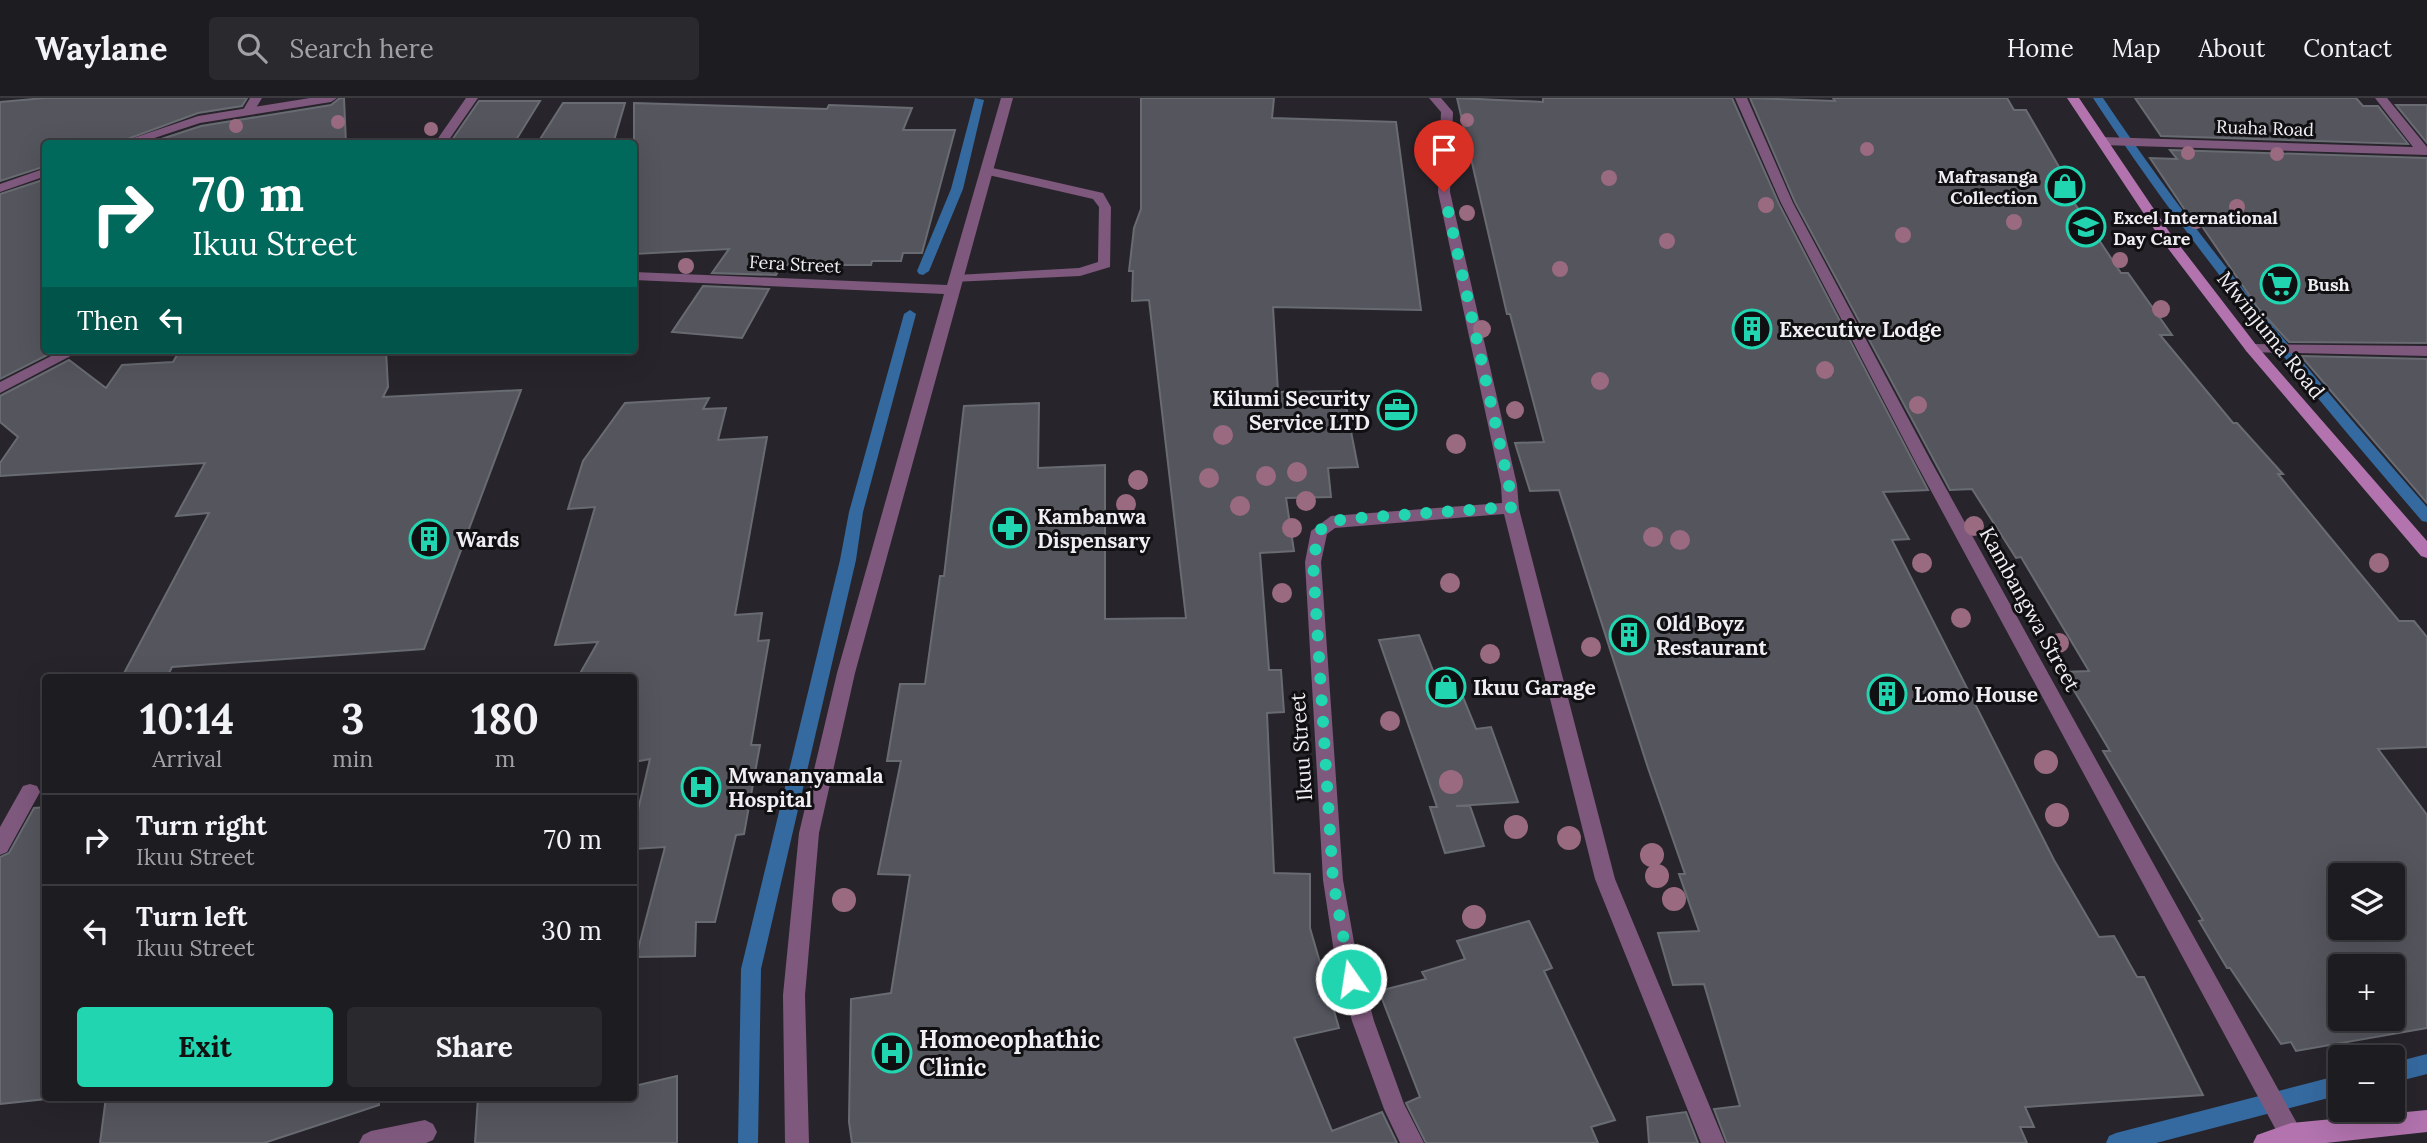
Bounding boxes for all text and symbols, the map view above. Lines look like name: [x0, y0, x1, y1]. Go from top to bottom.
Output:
search box: [209, 17, 699, 80]
text: Waylane: [35, 27, 167, 69]
icon: search: [233, 29, 271, 67]
text: Search here: [289, 32, 434, 65]
text: Home: [2007, 33, 2074, 64]
text: Map: [2112, 33, 2161, 64]
text: About: [2199, 33, 2265, 64]
text: Contact: [2303, 33, 2392, 64]
street label: Ruaha Road: [2216, 115, 2315, 141]
pin: [1414, 120, 1474, 192]
icon: arrive: [1425, 131, 1463, 169]
text: 70 m: [192, 162, 304, 224]
place label: Mafrasanga Collection: [1938, 165, 2039, 209]
shop icon: Mafrasanga Collection: [2044, 165, 2086, 207]
icon: right: [77, 168, 168, 259]
school or university icon: Excel International Day Care: [2065, 206, 2107, 248]
place label: Excel International Day Care: [2113, 206, 2278, 250]
text: Ikuu Street: [192, 223, 357, 264]
street label: Fera Street: [748, 250, 842, 278]
supermarket icon: Bush: [2259, 263, 2301, 305]
street label: Mwinjuma Road: [2211, 266, 2331, 404]
place label: Bush: [2307, 273, 2350, 296]
icon: left: [153, 301, 191, 339]
text: Then: [77, 304, 139, 337]
building icon: Executive Lodge: [1731, 308, 1773, 350]
place label: Executive Lodge: [1779, 316, 1942, 343]
place label: Kilumi Security Service LTD: [1212, 385, 1370, 436]
office icon: Kilumi Security Service LTD: [1376, 389, 1418, 431]
place label: Kambanwa Dispensary: [1037, 503, 1151, 554]
pharmacy icon: Kambanwa Dispensary: [989, 507, 1031, 549]
building icon: Wards: [408, 518, 450, 560]
street label: Kambangwa Street: [1974, 522, 2087, 697]
place label: Wards: [456, 526, 519, 553]
place label: Old Boyz Restaurant: [1656, 610, 1768, 661]
building icon: Old Boyz Restaurant: [1608, 614, 1650, 656]
shop icon: Ikuu Garage: [1425, 666, 1467, 708]
building icon: Lomo House: [1866, 673, 1908, 715]
place label: Ikuu Garage: [1473, 674, 1596, 701]
place label: Lomo House: [1914, 681, 2038, 708]
street label: Ikuu Street: [1284, 691, 1318, 802]
text: 10:14: [140, 692, 234, 746]
text: 3: [341, 692, 365, 746]
text: 180: [471, 692, 539, 746]
text: Arrival: [152, 744, 222, 773]
text: min: [332, 744, 373, 773]
text: m: [495, 744, 515, 773]
place label: Mwananyamala Hospital: [728, 762, 884, 813]
hospital icon: Mwananyamala Hospital: [680, 766, 722, 808]
text: Turn right: [136, 809, 267, 842]
icon: right: [77, 821, 115, 859]
text: 70 m: [544, 823, 602, 856]
text: Ikuu Street: [136, 842, 255, 871]
map controls: [2328, 863, 2405, 1122]
button: layers: [2328, 863, 2405, 940]
text: Turn left: [136, 900, 247, 933]
icon: left: [77, 912, 115, 950]
text: 30 m: [541, 914, 602, 947]
text: Ikuu Street: [136, 933, 255, 962]
position arrow: [1314, 942, 1388, 1016]
button: +: [2328, 954, 2405, 1031]
button: Exit: [77, 1007, 333, 1087]
button: Share: [347, 1007, 602, 1087]
place label: Homoeophathic Clinic: [919, 1024, 1101, 1083]
hospital icon: Homoeophathic Clinic: [871, 1032, 913, 1074]
button: −: [2328, 1045, 2405, 1122]

